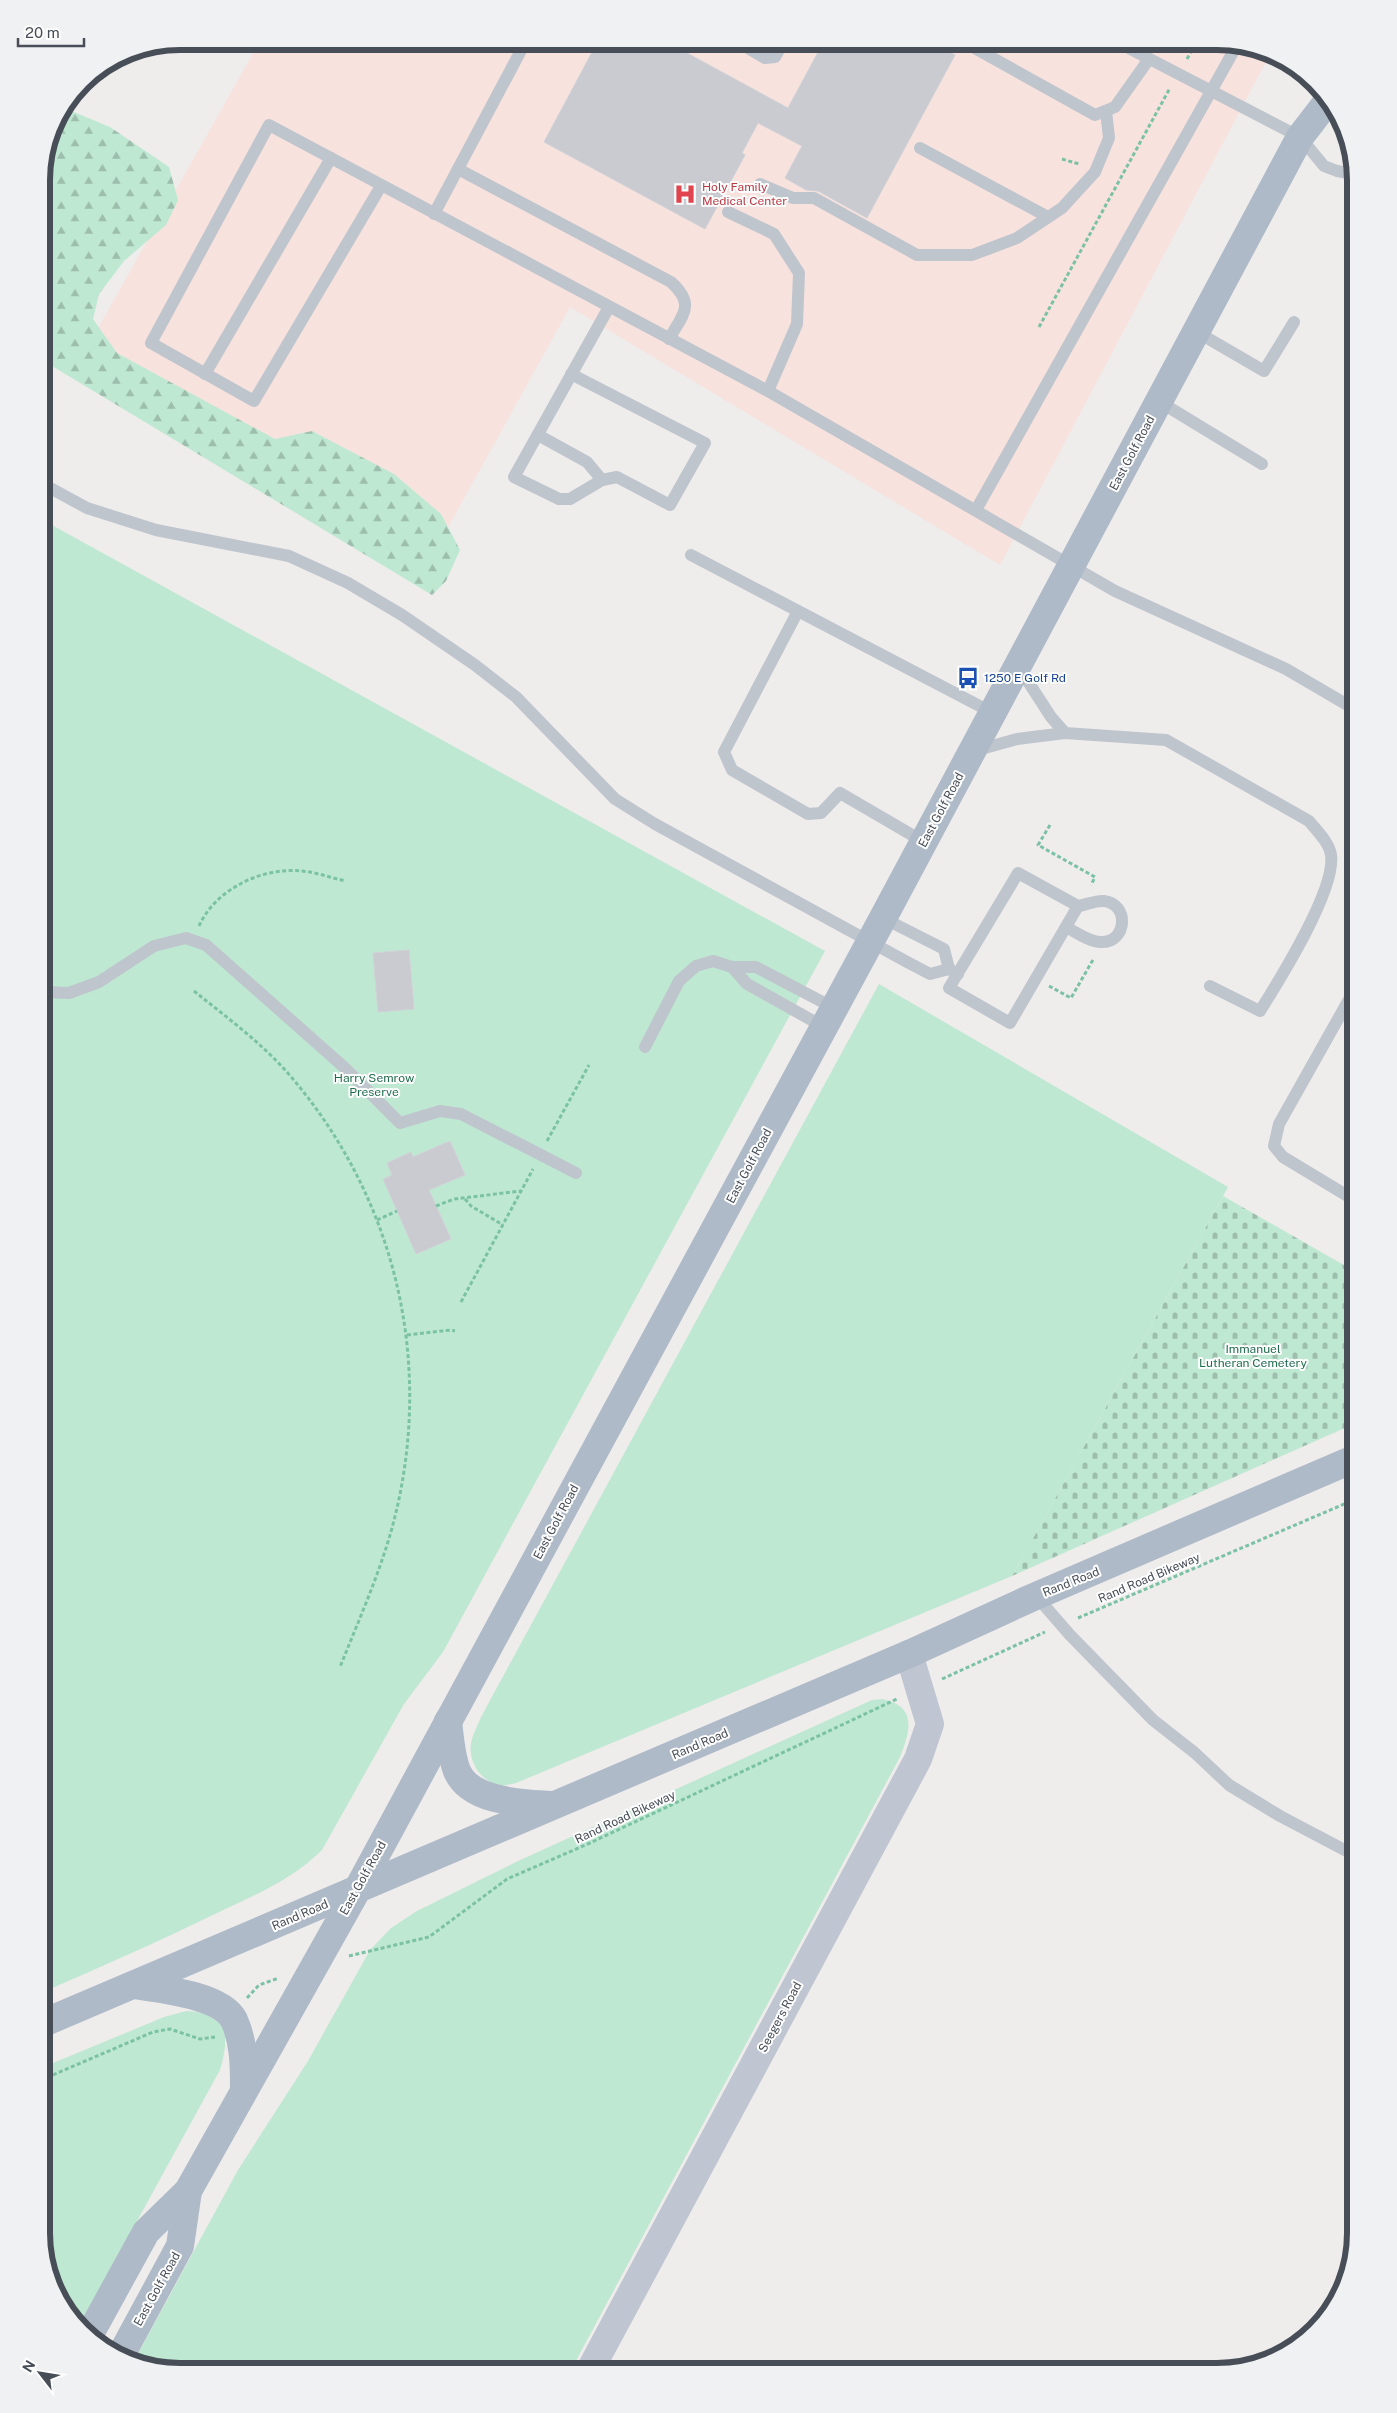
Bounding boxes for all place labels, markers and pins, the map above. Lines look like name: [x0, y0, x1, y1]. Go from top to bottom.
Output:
place label: Holy Family Medical Center: [702, 180, 787, 208]
hospital icon: Holy Family Medical Center: [672, 181, 698, 207]
bus stop icon: 1250 E Golf Rd: [955, 665, 981, 691]
place label: 1250 E Golf Rd: [984, 671, 1066, 685]

